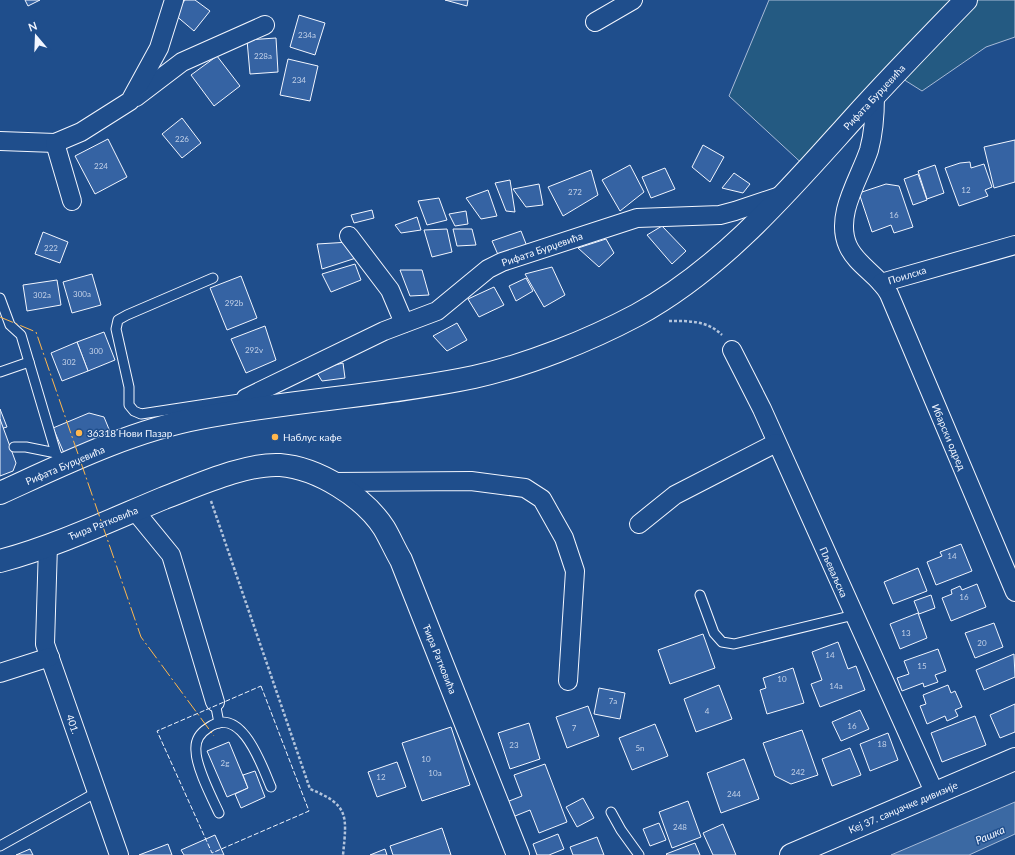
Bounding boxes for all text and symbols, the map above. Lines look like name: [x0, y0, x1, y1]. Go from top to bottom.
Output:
north arrow: [16, 16, 56, 56]
text: N: [26, 19, 39, 34]
house number: 234a: [298, 30, 316, 40]
house number: 228a: [254, 51, 272, 61]
street label: Рифата Бурџевића: [841, 62, 907, 132]
house number: 234: [292, 75, 306, 85]
house number: 226: [175, 134, 189, 144]
house number: 224: [94, 161, 108, 171]
house number: 12: [961, 185, 971, 195]
house number: 272: [568, 187, 582, 197]
house number: 16: [889, 210, 899, 220]
street label: Рифата Бурџевића: [500, 229, 584, 269]
house number: 222: [44, 243, 58, 253]
street label: Поилска: [886, 263, 928, 286]
house number: 300a: [73, 289, 91, 299]
house number: 302a: [33, 290, 51, 300]
house number: 292b: [225, 298, 244, 308]
house number: 292v: [245, 345, 264, 355]
house number: 300: [89, 346, 103, 356]
house number: 302: [62, 357, 76, 367]
street label: Ибарски одред: [930, 402, 968, 472]
place label: 36318 Нови Пазар: [87, 427, 173, 439]
marker: 36318 Нови Пазар: [74, 428, 84, 438]
place label: Наблус кафе: [283, 431, 342, 443]
marker: Наблус кафе: [270, 432, 280, 442]
street label: Рифата Бурџевића: [24, 443, 106, 487]
street label: Ћира Ратковића: [66, 504, 140, 542]
street label: Пљеваљска: [818, 545, 851, 599]
house number: 14: [947, 551, 957, 561]
house number: 16: [959, 592, 969, 602]
street label: Ћира Ратковића: [421, 622, 459, 696]
house number: 13: [901, 628, 911, 638]
house number: 20: [977, 638, 987, 648]
house number: 14: [825, 650, 835, 660]
house number: 15: [917, 661, 927, 671]
house number: 10: [777, 674, 787, 684]
house number: 14a: [829, 681, 843, 691]
house number: 7a: [609, 696, 617, 706]
house number: 4: [705, 706, 710, 716]
street label: 401.: [64, 713, 82, 735]
house number: 16: [847, 721, 857, 731]
house number: 7: [572, 723, 577, 733]
house number: 18: [877, 739, 887, 749]
house number: 23: [509, 740, 519, 750]
house number: 5n: [635, 743, 645, 753]
house number: 10: [421, 754, 431, 764]
house number: 2g: [221, 758, 229, 768]
house number: 242: [791, 767, 805, 777]
house number: 10a: [428, 768, 442, 778]
house number: 12: [376, 772, 386, 782]
street label: Кеј 37. санџачке дивизије: [847, 779, 959, 835]
house number: 244: [727, 789, 741, 799]
house number: 248: [673, 822, 687, 832]
water label: Рашка: [973, 822, 1007, 847]

